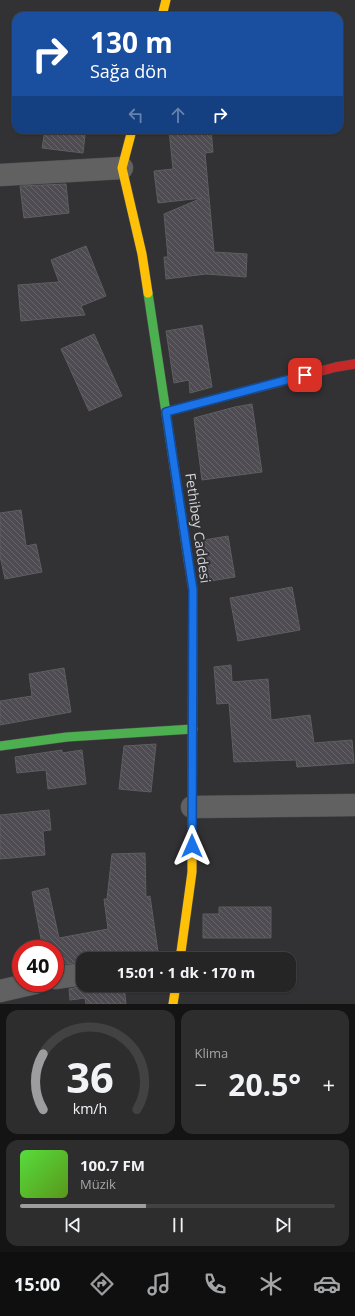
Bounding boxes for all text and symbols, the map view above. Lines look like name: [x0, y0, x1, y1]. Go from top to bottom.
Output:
text: 130 m: [90, 23, 173, 61]
icon: right: [24, 28, 76, 80]
text: Sağa dön: [90, 59, 167, 83]
icon: left: [125, 104, 147, 126]
icon: ahead: [167, 104, 189, 126]
icon: right: [209, 104, 231, 126]
pin: [288, 358, 322, 392]
icon: arrive: [294, 364, 316, 386]
street label: Fethibey Caddesi: [181, 472, 216, 584]
position arrow: [171, 825, 213, 867]
speed limit sign: 40: [12, 940, 64, 992]
text: 15:01 · 1 dk · 170 m: [117, 962, 255, 982]
text: Klima: [195, 1044, 228, 1062]
text: 36: [66, 1049, 114, 1105]
text: 20.5°: [228, 1064, 301, 1105]
text: −: [195, 1069, 207, 1099]
text: +: [322, 1069, 335, 1099]
text: km/h: [73, 1099, 108, 1118]
text: 100.7 FM: [80, 1155, 145, 1175]
text: Müzik: [80, 1175, 116, 1193]
icon: previous: [62, 1214, 84, 1236]
icon: pause: [167, 1214, 189, 1236]
icon: next: [272, 1214, 294, 1236]
icon: directions: [88, 1270, 116, 1298]
icon: music: [145, 1270, 173, 1298]
icon: phone: [201, 1270, 229, 1298]
icon: climate: [257, 1270, 285, 1298]
icon: car: [313, 1270, 341, 1298]
text: 15:00: [14, 1272, 60, 1296]

